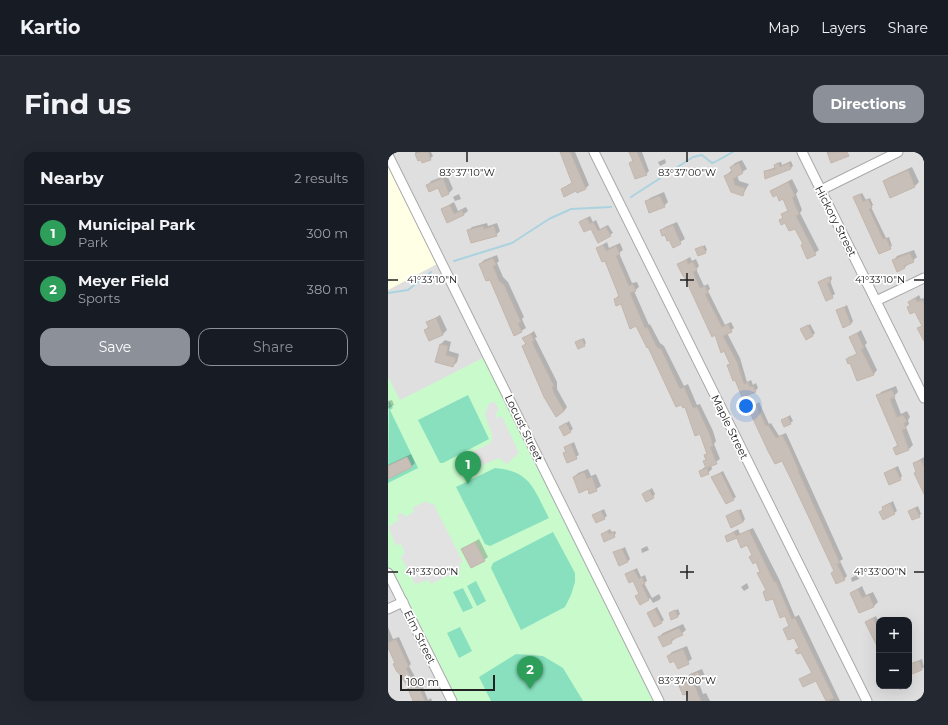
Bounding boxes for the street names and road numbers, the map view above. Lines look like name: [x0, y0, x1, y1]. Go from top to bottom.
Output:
street label: Hickory Street: [812, 183, 860, 259]
street label: Locust Street: [502, 392, 546, 464]
street label: Maple Street: [708, 392, 752, 462]
street label: Elm Street: [401, 608, 439, 667]

